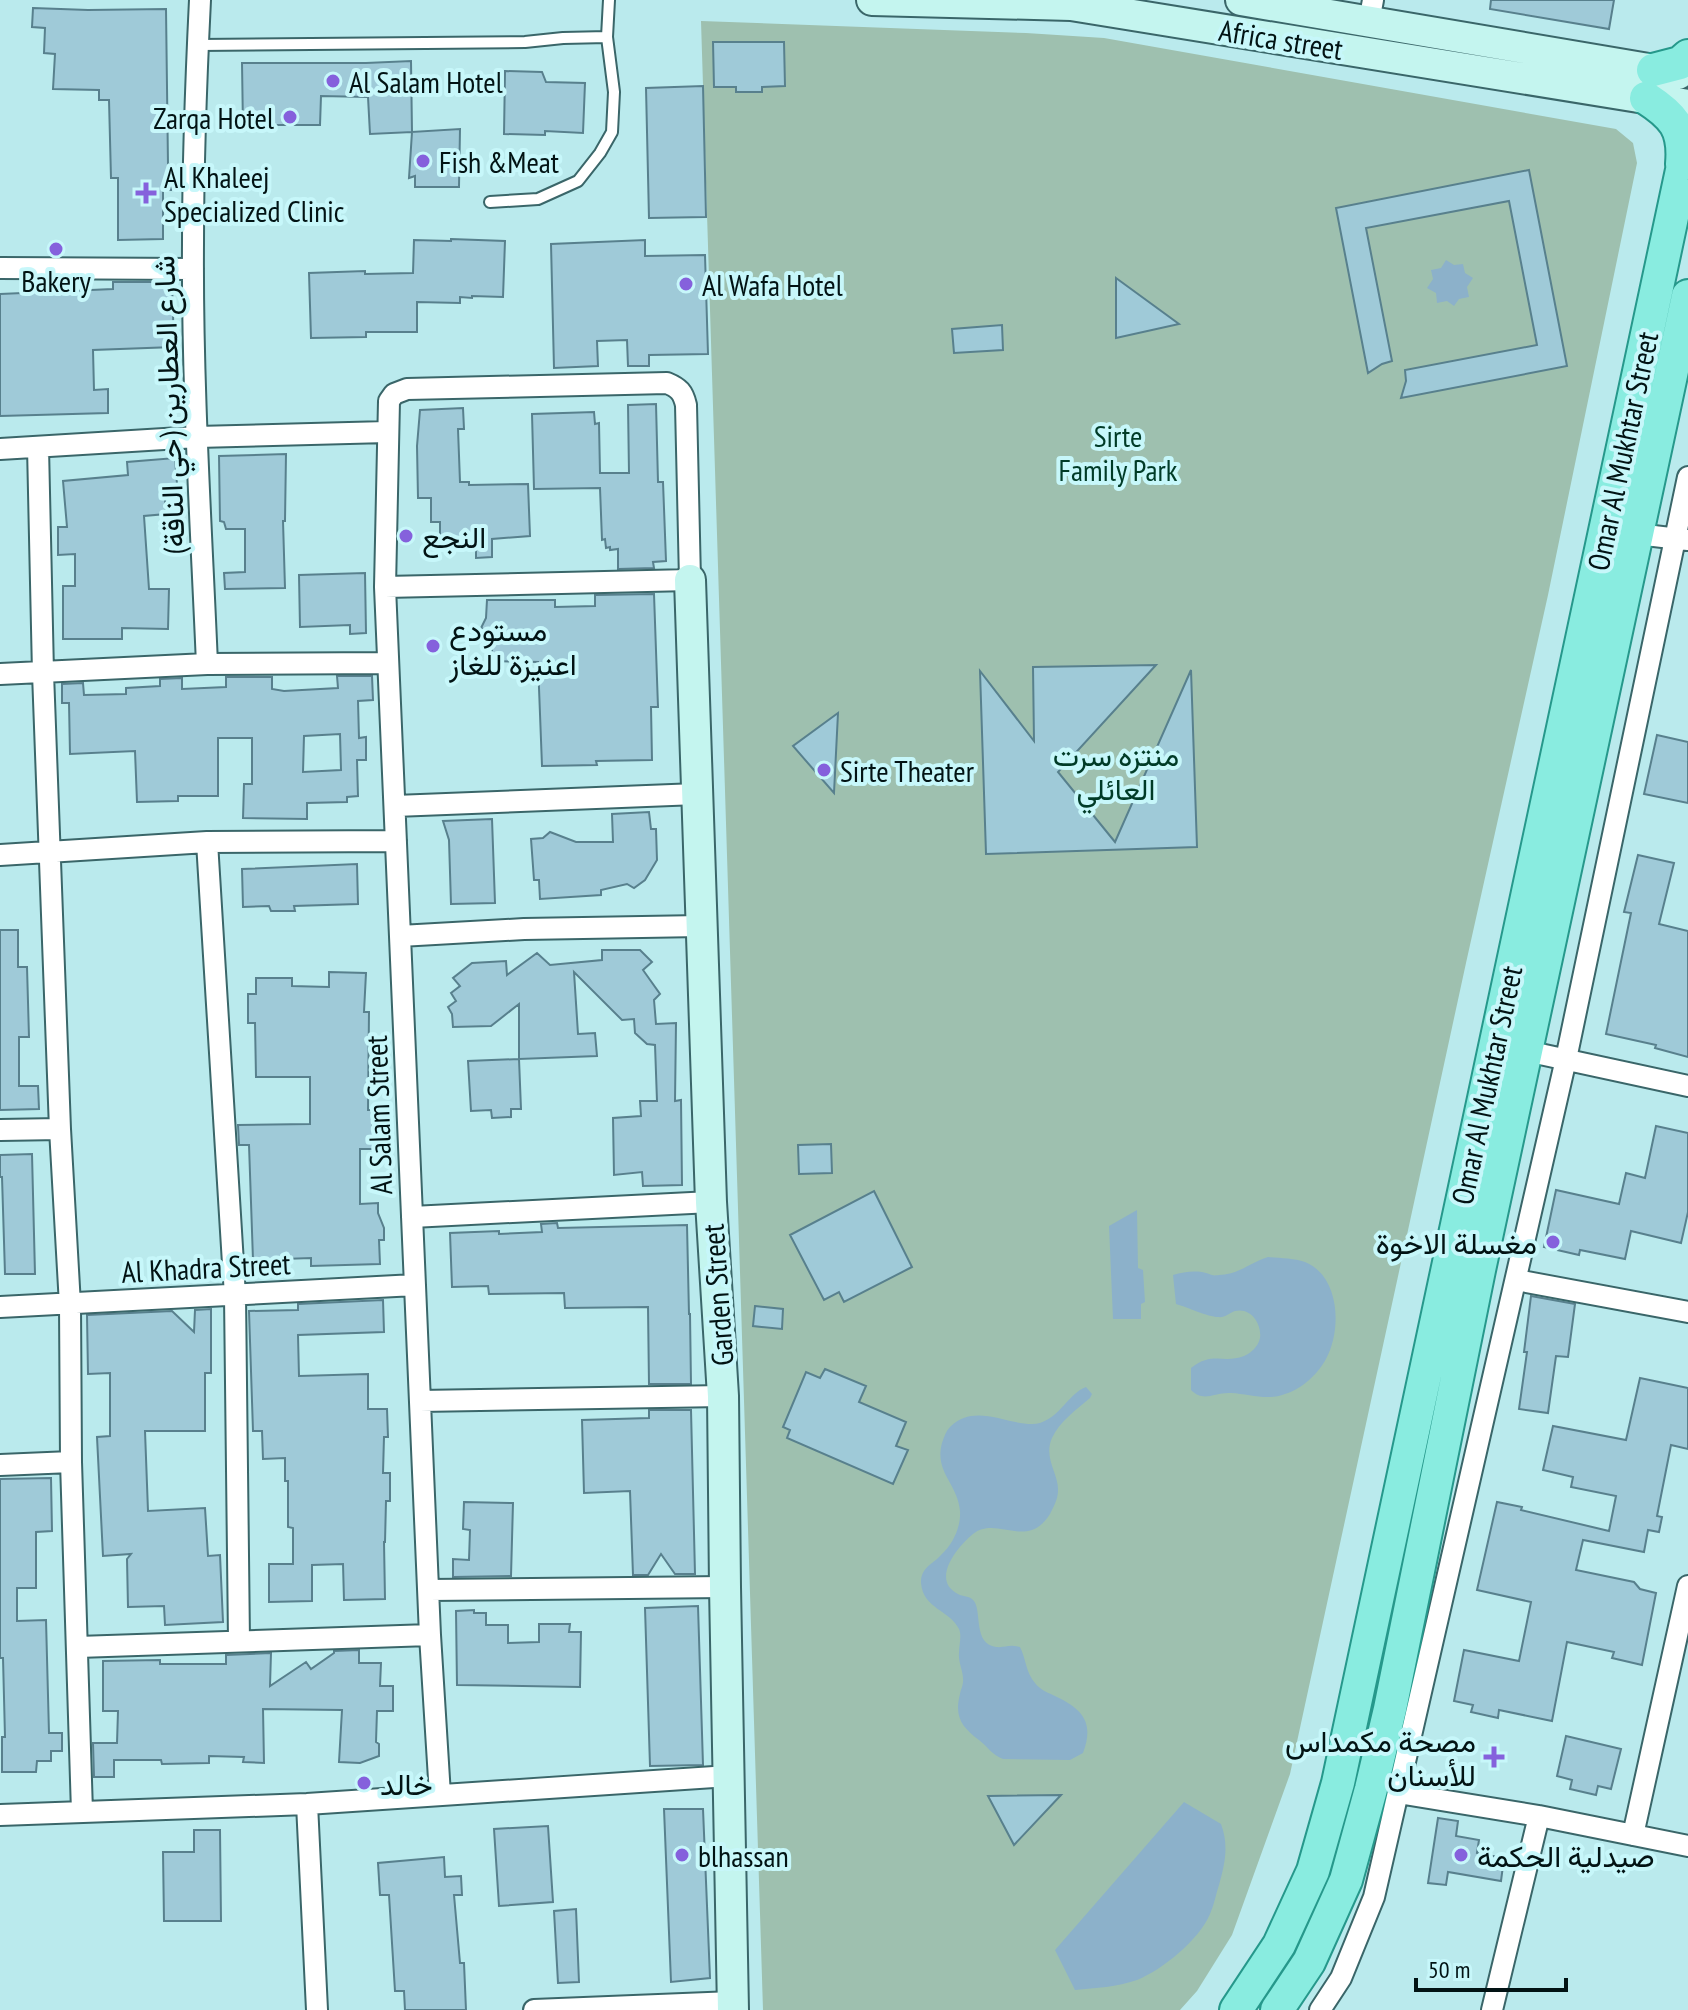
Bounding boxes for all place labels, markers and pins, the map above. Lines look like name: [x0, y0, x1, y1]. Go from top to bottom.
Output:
place label: Al Salam Hotel: [349, 62, 503, 101]
marker: Al Salam Hotel: [324, 72, 342, 90]
place label: Zarqa Hotel: [153, 98, 274, 137]
marker: Zarqa Hotel: [281, 108, 299, 126]
place label: Fish &Meat: [439, 142, 560, 181]
marker: Fish &Meat: [414, 152, 432, 170]
place label: Al Khaleej Specialized Clinic: [164, 157, 345, 230]
marker: Al Khaleej Specialized Clinic: [135, 182, 157, 204]
marker: Bakery: [47, 240, 65, 258]
place label: Bakery: [21, 261, 91, 300]
place label: Al Wafa Hotel: [702, 265, 843, 304]
marker: Al Wafa Hotel: [677, 275, 695, 293]
place label: النجع: [422, 517, 486, 558]
marker: النجع: [397, 527, 415, 545]
place label: مستودع اعنيزة للغاز: [448, 610, 577, 683]
marker: مستودع اعنيزة للغاز: [424, 637, 442, 655]
place label: Sirte Theater: [840, 751, 975, 790]
marker: Sirte Theater: [815, 761, 833, 779]
place label: مغسلة الاخوة: [1376, 1223, 1537, 1262]
marker: مغسلة الاخوة: [1544, 1233, 1562, 1251]
place label: مصحة مكمداس للأسنان: [1285, 1721, 1476, 1794]
marker: مصحة مكمداس للأسنان: [1483, 1746, 1505, 1768]
place label: خالد: [380, 1764, 433, 1803]
marker: خالد: [355, 1774, 373, 1792]
place label: blhassan: [698, 1836, 789, 1875]
place label: صيدلية الحكمة: [1477, 1836, 1655, 1875]
marker: blhassan: [673, 1846, 691, 1864]
marker: صيدلية الحكمة: [1452, 1846, 1470, 1864]

